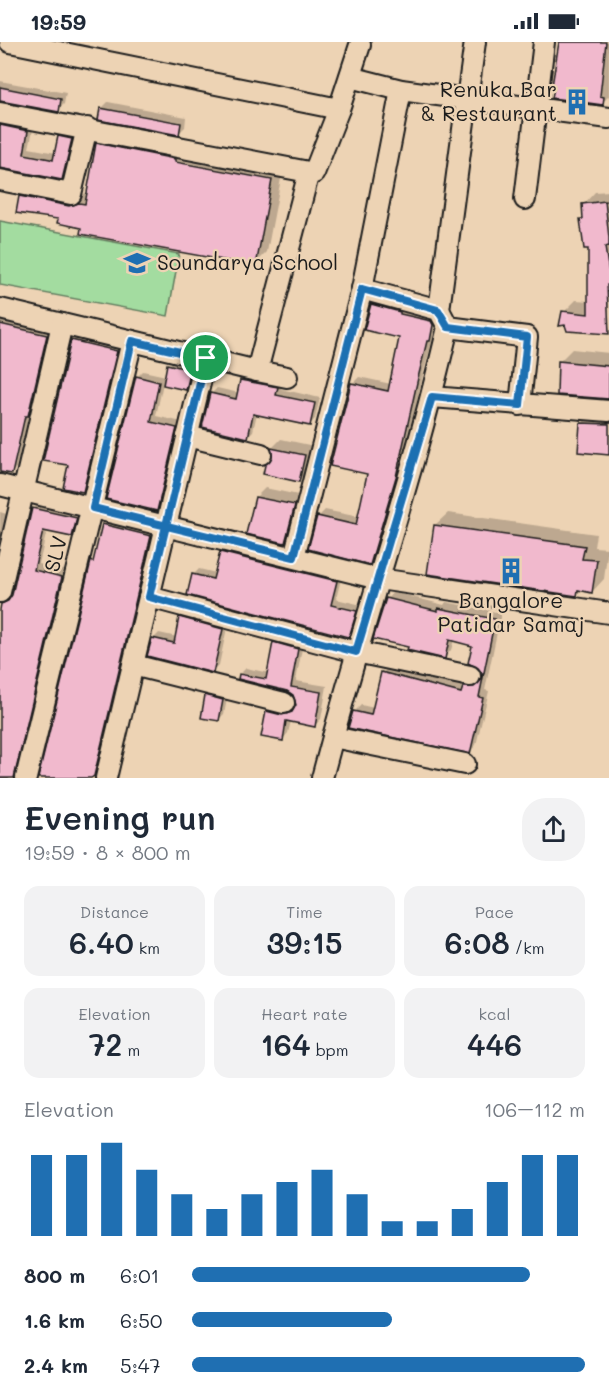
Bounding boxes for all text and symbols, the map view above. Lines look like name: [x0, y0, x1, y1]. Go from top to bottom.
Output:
text: 19:59: [30, 7, 86, 36]
place label: Renuka Bar & Restaurant: [420, 75, 557, 126]
building icon: Renuka Bar & Restaurant: [562, 87, 592, 117]
school or university icon: Soundarya School: [122, 248, 152, 278]
place label: Soundarya School: [157, 248, 338, 275]
pin: [180, 332, 231, 383]
icon: arrive: [189, 341, 222, 374]
street label: SLV: [37, 533, 72, 575]
building icon: Bangalore Patidar Samaj: [496, 556, 526, 586]
place label: Bangalore Patidar Samaj: [437, 586, 585, 637]
text: Evening run: [24, 795, 216, 838]
button: share: [522, 798, 585, 861]
text: 19:59 · 8 × 800 m: [24, 839, 191, 865]
text: Distance: [80, 901, 149, 922]
text: Time: [286, 901, 323, 922]
text: Pace: [475, 901, 514, 922]
text: 6.40: [69, 922, 134, 962]
text: 39:15: [266, 922, 343, 962]
text: 6:08: [445, 922, 510, 962]
text: km: [134, 937, 160, 958]
text: /km: [510, 937, 544, 958]
text: Elevation: [79, 1003, 150, 1024]
text: Heart rate: [261, 1003, 348, 1024]
text: kcal: [479, 1003, 510, 1024]
text: 72: [89, 1024, 122, 1064]
text: 164: [261, 1024, 311, 1064]
text: 446: [467, 1024, 522, 1064]
text: m: [122, 1039, 140, 1060]
text: bpm: [311, 1039, 348, 1060]
text: Elevation: [24, 1096, 114, 1122]
text: 106–112 m: [484, 1096, 585, 1122]
text: 800 m: [24, 1262, 85, 1288]
text: 6:01: [120, 1262, 160, 1288]
text: 1.6 km: [24, 1307, 85, 1333]
text: 6:50: [120, 1307, 162, 1333]
text: 2.4 km: [24, 1352, 88, 1378]
text: 5:47: [120, 1352, 161, 1378]

